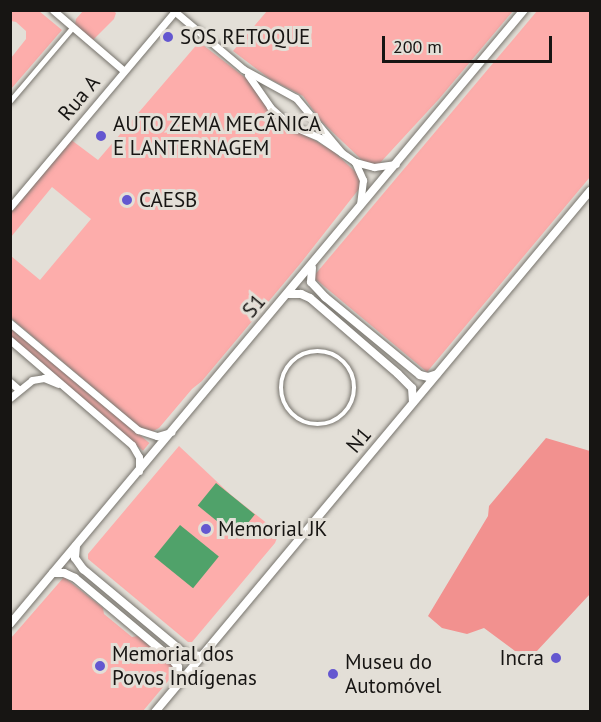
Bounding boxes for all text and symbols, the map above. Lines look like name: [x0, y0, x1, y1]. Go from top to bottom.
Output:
place label: SOS RETOQUE: [180, 24, 310, 50]
scale bar: [385, 24, 554, 62]
marker: SOS RETOQUE: [161, 30, 175, 44]
text: 200 m: [393, 35, 442, 58]
street label: Rua A: [53, 70, 105, 126]
place label: AUTO ZEMA MECÂNICA E LANTERNAGEM: [113, 111, 322, 161]
marker: AUTO ZEMA MECÂNICA E LANTERNAGEM: [94, 129, 108, 143]
place label: CAESB: [139, 187, 197, 213]
marker: CAESB: [120, 193, 134, 207]
street label: S1: [237, 289, 271, 323]
street label: N1: [341, 422, 377, 458]
place label: Memorial JK: [218, 516, 327, 542]
marker: Memorial JK: [199, 522, 213, 536]
place label: Memorial dos Povos Indígenas: [112, 641, 257, 691]
place label: Incra: [499, 645, 544, 671]
place label: Museu do Automóvel: [345, 649, 441, 699]
marker: Incra: [549, 651, 563, 665]
marker: Memorial dos Povos Indígenas: [93, 659, 107, 673]
marker: Museu do Automóvel: [326, 667, 340, 681]

